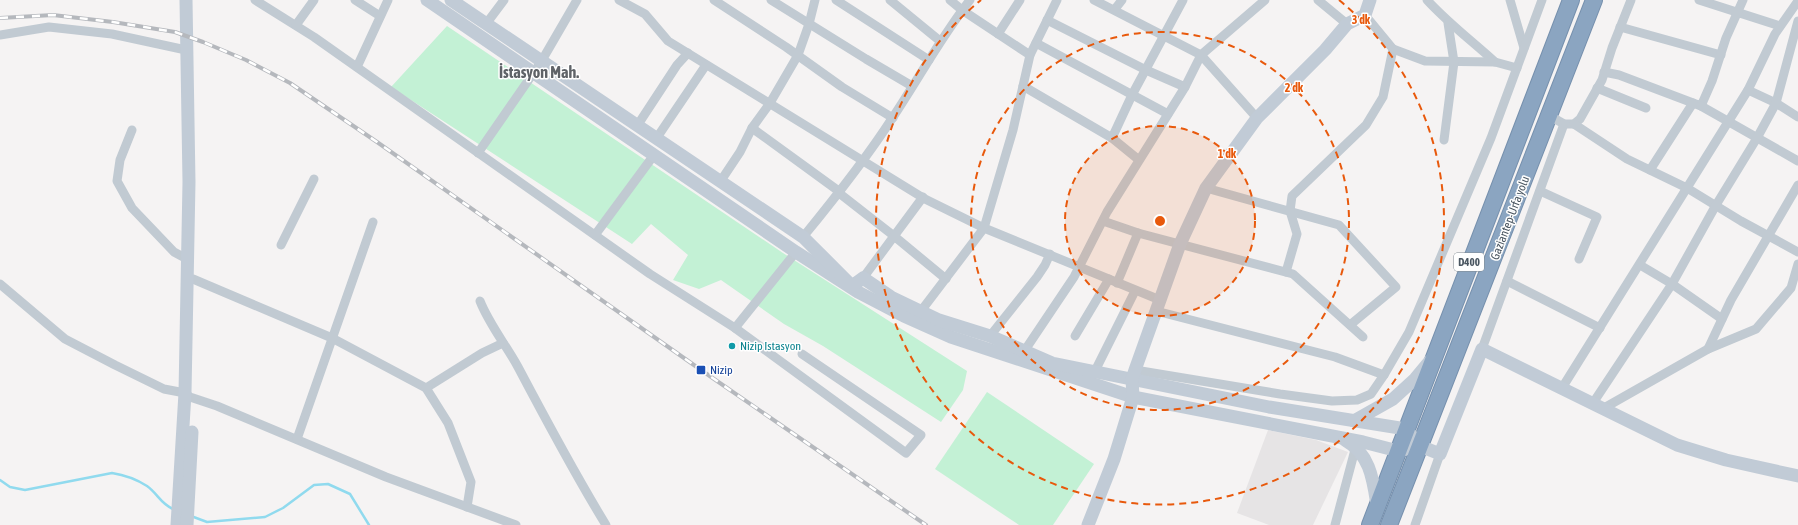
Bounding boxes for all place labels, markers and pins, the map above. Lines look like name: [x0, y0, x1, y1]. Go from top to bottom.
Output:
centre of rings: [1153, 214, 1167, 228]
place label: Nizip Istasyon: [740, 339, 801, 353]
marker: Nizip Istasyon: [727, 341, 737, 351]
place label: Nizip: [710, 363, 733, 377]
marker: Nizip: [695, 364, 707, 376]

